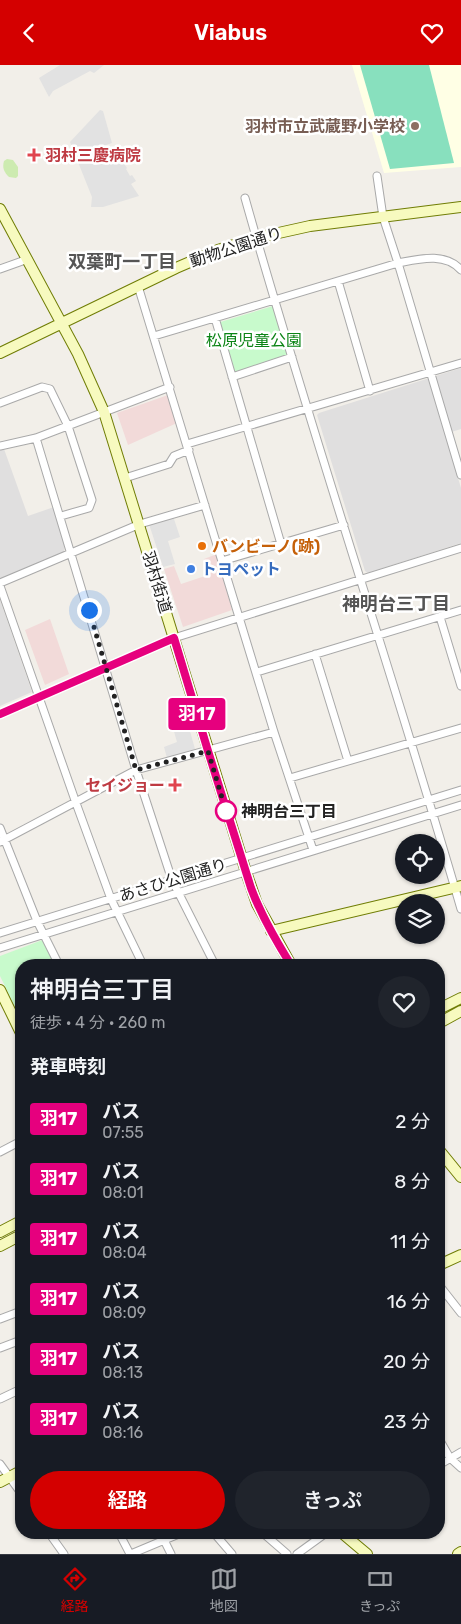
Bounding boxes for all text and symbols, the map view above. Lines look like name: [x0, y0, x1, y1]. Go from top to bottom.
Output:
icon: back: [15, 19, 43, 47]
text: Viabus: [194, 19, 267, 46]
icon: heart: [418, 19, 446, 47]
place label: 羽村市立武蔵野小学校: [245, 117, 405, 136]
marker: 羽村市立武蔵野小学校: [409, 120, 421, 132]
place label: 羽村三慶病院: [45, 146, 141, 165]
marker: 羽村三慶病院: [27, 148, 41, 162]
street label: 動物公園通り: [187, 223, 285, 271]
district label: 双葉町一丁目: [68, 251, 176, 273]
park label: 松原児童公園: [206, 331, 302, 350]
place label: バンビーノ(跡): [212, 537, 320, 556]
marker: バンビーノ(跡): [196, 540, 208, 552]
street label: 羽村街道: [139, 549, 175, 615]
place label: トヨペット: [201, 560, 281, 579]
marker: トヨペット: [185, 563, 197, 575]
district label: 神明台三丁目: [342, 593, 450, 615]
your location: [77, 598, 102, 623]
line badge: 羽17: [168, 698, 226, 730]
text: 羽17: [178, 703, 216, 725]
place label: セイジョー: [85, 776, 165, 795]
marker: セイジョー: [169, 779, 181, 791]
marker: 神明台三丁目: [215, 800, 237, 822]
place label: 神明台三丁目: [241, 802, 337, 821]
map controls: [395, 834, 445, 944]
button: locate: [395, 834, 445, 884]
street label: あさひ公園通り: [117, 855, 229, 905]
button: layers: [395, 894, 445, 944]
text: 神明台三丁目: [30, 976, 174, 1004]
button: heart: [378, 976, 430, 1028]
text: 徒歩 · 4 分 · 260 m: [30, 1013, 165, 1032]
text: 発車時刻: [30, 1055, 106, 1078]
text: バス: [102, 1100, 140, 1123]
text: 羽17: [40, 1108, 77, 1130]
text: 2 分: [395, 1110, 430, 1133]
text: 07:55: [102, 1123, 144, 1142]
text: バス: [102, 1160, 140, 1183]
text: 羽17: [40, 1168, 77, 1190]
text: 8 分: [394, 1170, 430, 1193]
text: 08:01: [102, 1183, 144, 1202]
text: バス: [102, 1220, 140, 1243]
text: 羽17: [40, 1228, 77, 1250]
text: 11 分: [390, 1230, 430, 1253]
text: 08:04: [102, 1243, 147, 1262]
text: バス: [102, 1280, 140, 1303]
text: 羽17: [40, 1288, 77, 1310]
text: 16 分: [387, 1290, 430, 1313]
text: 08:09: [102, 1303, 146, 1322]
text: バス: [102, 1340, 140, 1363]
text: 羽17: [40, 1348, 77, 1370]
text: 20 分: [383, 1350, 430, 1373]
text: 08:13: [102, 1363, 143, 1382]
text: バス: [102, 1400, 140, 1423]
text: 羽17: [40, 1408, 77, 1430]
text: 23 分: [384, 1410, 430, 1433]
text: 08:16: [102, 1423, 143, 1442]
button: 経路: [30, 1471, 225, 1529]
button: きっぷ: [235, 1471, 430, 1529]
tab: 経路: [61, 1565, 89, 1615]
tab: 地図: [210, 1565, 238, 1615]
tab: きっぷ: [359, 1565, 400, 1615]

